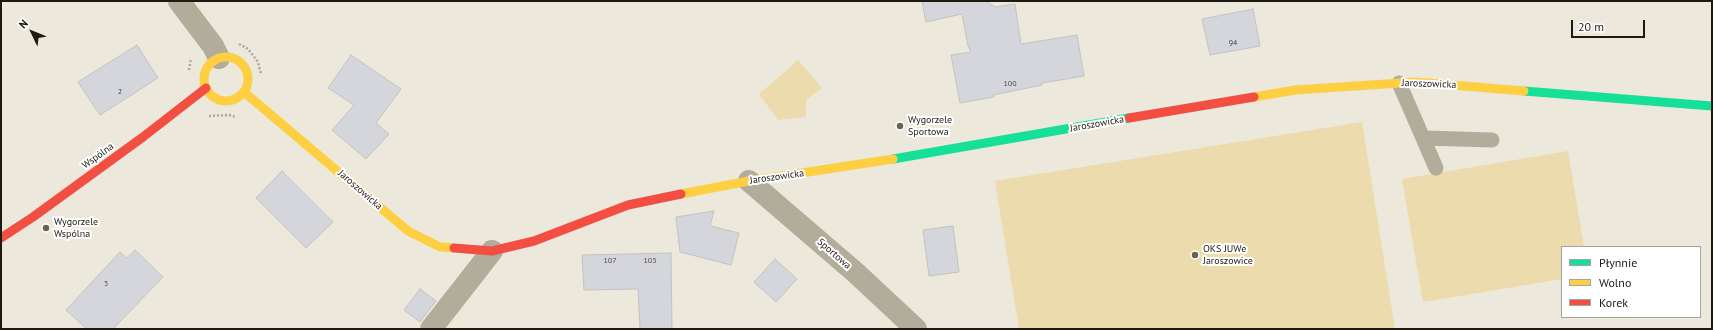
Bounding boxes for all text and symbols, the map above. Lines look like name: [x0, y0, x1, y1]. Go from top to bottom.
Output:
north arrow: [12, 12, 52, 52]
scale bar: [1573, 12, 1647, 38]
text: N: [16, 16, 31, 31]
text: 20 m: [1578, 19, 1604, 34]
house number: 94: [1229, 38, 1237, 48]
street label: Jaroszowicka: [1401, 77, 1457, 91]
house number: 100: [1003, 79, 1017, 89]
house number: 2: [118, 87, 122, 97]
street label: Jaroszowicka: [1069, 113, 1125, 135]
place label: Wygorzele Sportowa: [908, 114, 952, 138]
marker: Wygorzele Sportowa: [895, 121, 905, 131]
street label: Wspólna: [80, 141, 116, 171]
street label: Jaroszowicka: [749, 167, 805, 187]
street label: Jaroszowicka: [335, 168, 385, 212]
place label: Wygorzele Wspólna: [54, 216, 98, 240]
marker: Wygorzele Wspólna: [41, 223, 51, 233]
street label: Sportowa: [815, 236, 853, 272]
place label: OKS JUWe Jaroszowice: [1203, 243, 1253, 266]
legend: [1561, 246, 1701, 318]
marker: OKS JUWe Jaroszowice: [1190, 250, 1200, 260]
text: Płynnie: [1599, 255, 1637, 270]
house number: 107: [603, 256, 617, 266]
house number: 105: [643, 256, 657, 266]
text: Wolno: [1599, 275, 1631, 290]
house number: 3: [104, 279, 108, 289]
text: Korek: [1599, 295, 1628, 310]

